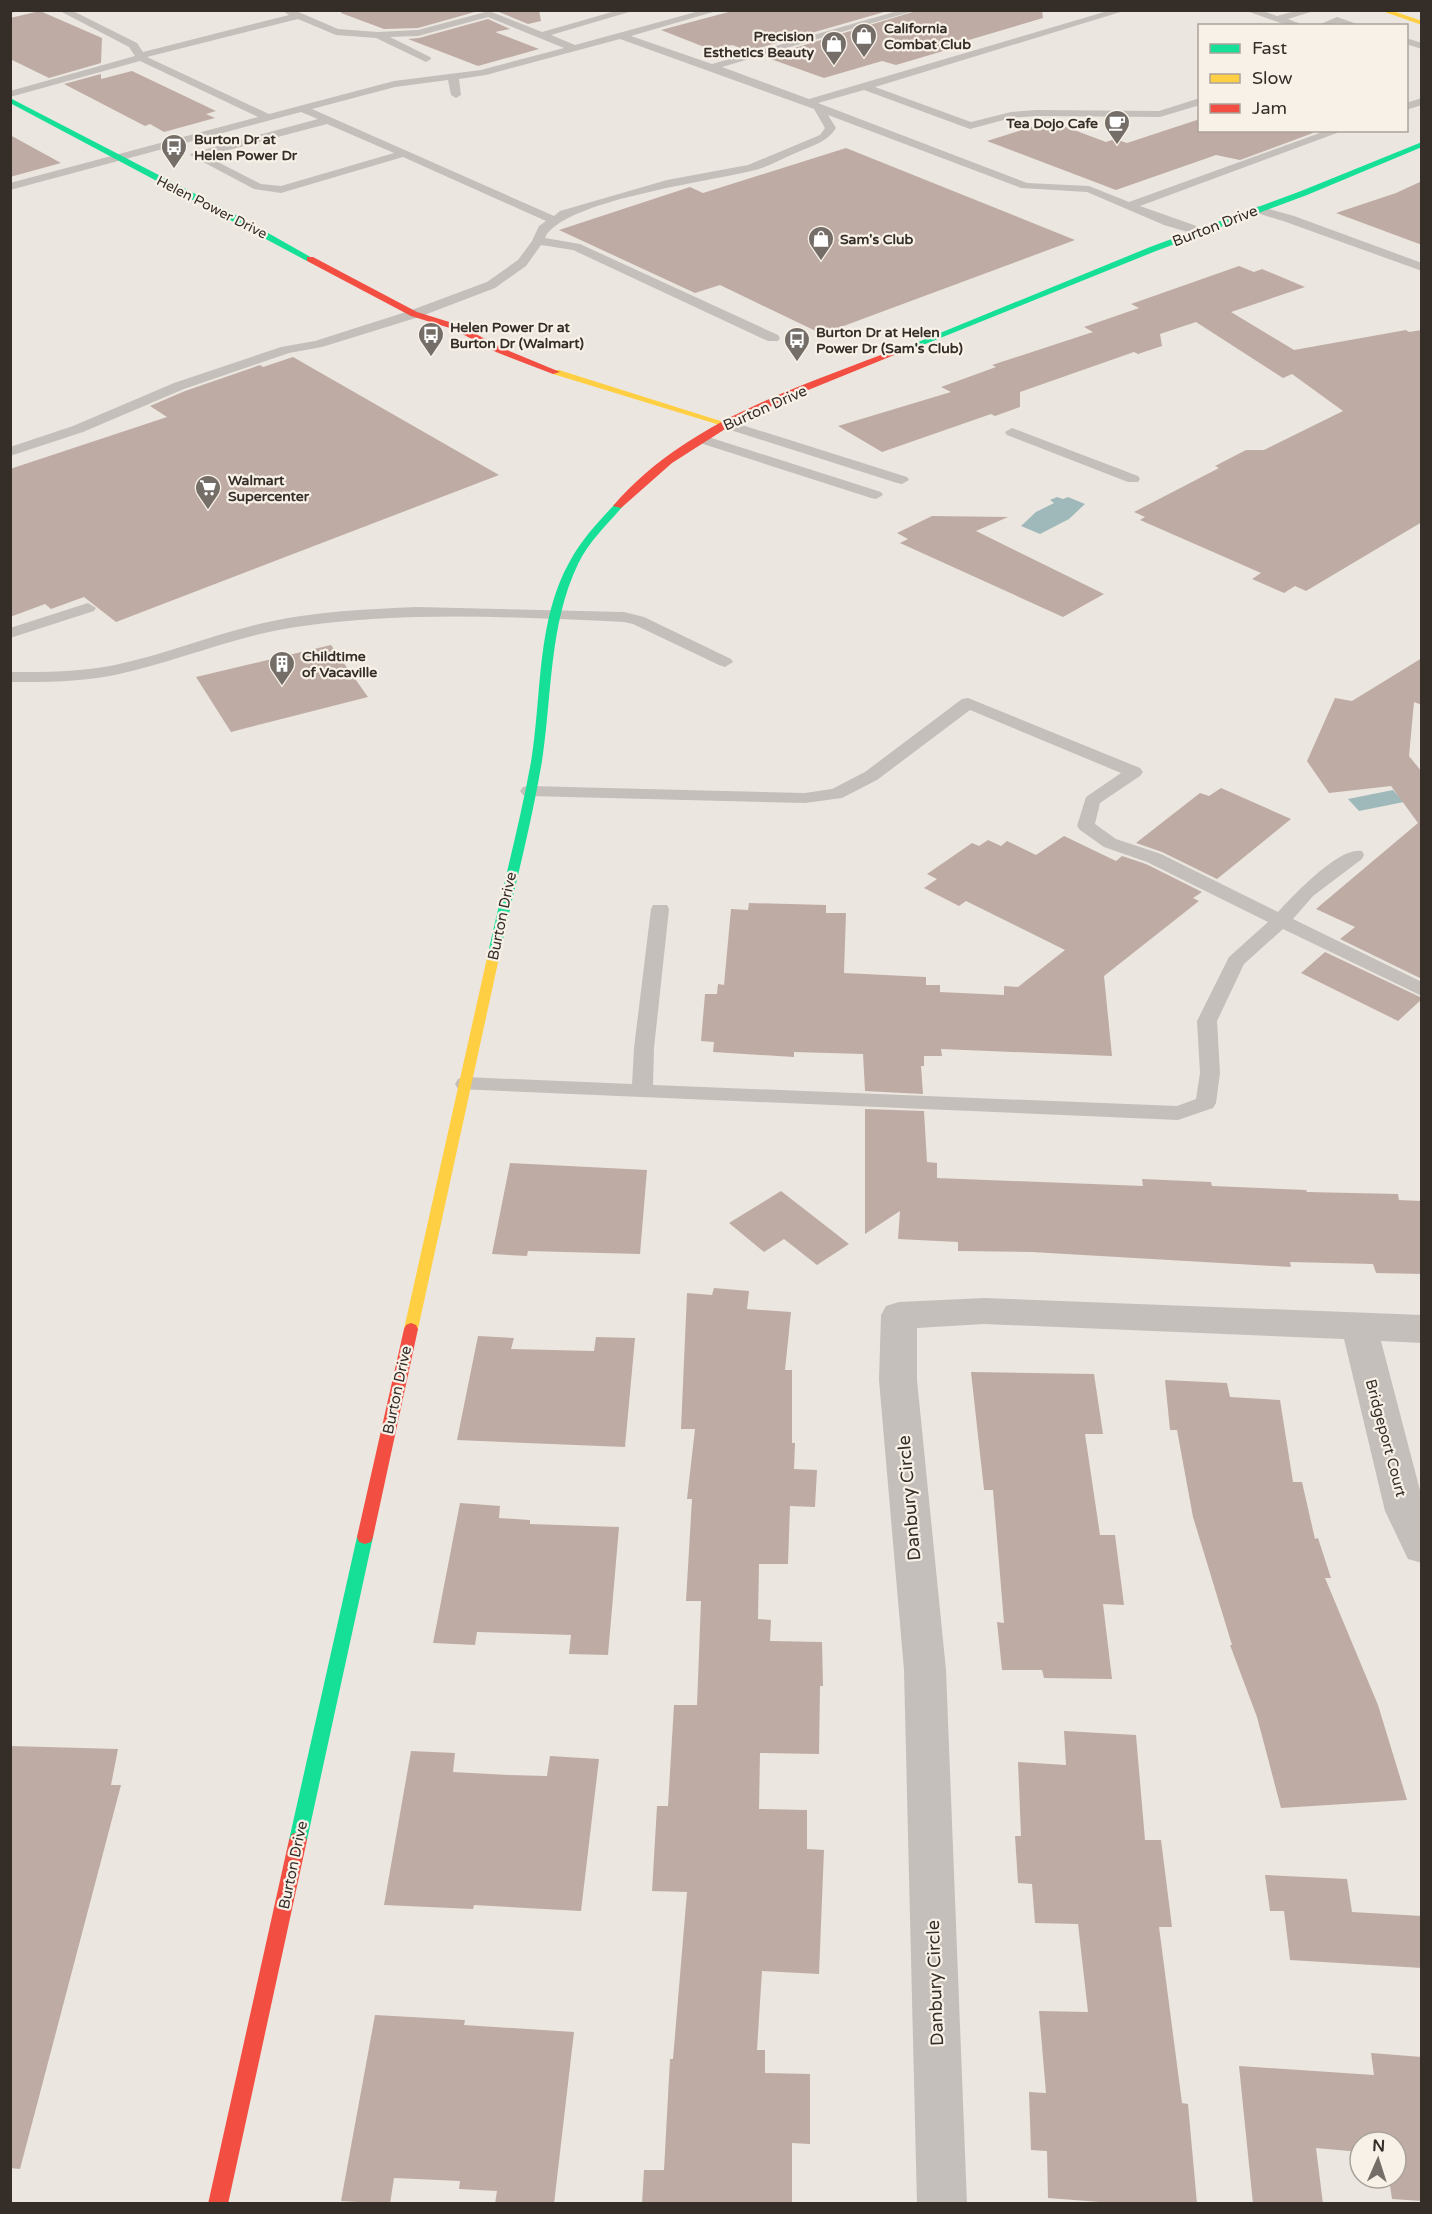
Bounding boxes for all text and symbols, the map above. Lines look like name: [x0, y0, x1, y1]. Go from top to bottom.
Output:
place label: California Combat Club: [884, 20, 971, 53]
shop icon: California Combat Club: [849, 21, 879, 59]
legend: [1198, 24, 1408, 132]
place label: Precision Esthetics Beauty: [703, 28, 814, 61]
shop icon: Precision Esthetics Beauty: [819, 29, 849, 67]
text: Fast: [1252, 37, 1287, 59]
text: Slow: [1252, 67, 1293, 89]
text: Jam: [1252, 97, 1287, 119]
cafe icon: Tea Dojo Cafe: [1102, 108, 1132, 146]
place label: Tea Dojo Cafe: [1005, 115, 1098, 132]
place label: Burton Dr at Helen Power Dr: [194, 131, 298, 164]
bus stop icon: Burton Dr at Helen Power Dr: [159, 132, 189, 170]
street label: Helen Power Drive: [154, 172, 270, 243]
street label: Burton Drive: [1170, 201, 1260, 251]
shop icon: Sam's Club: [806, 224, 836, 262]
place label: Sam's Club: [840, 231, 914, 248]
place label: Helen Power Dr at Burton Dr (Walmart): [450, 319, 584, 352]
bus stop icon: Helen Power Dr at Burton Dr (Walmart): [416, 320, 446, 358]
place label: Burton Dr at Helen Power Dr (Sam's Club): [816, 324, 963, 357]
bus stop icon: Burton Dr at Helen Power Dr (Sam's Club): [782, 325, 812, 363]
street label: Burton Drive: [720, 381, 810, 435]
place label: Walmart Supercenter: [228, 472, 310, 505]
supermarket icon: Walmart Supercenter: [193, 473, 223, 511]
place label: Childtime of Vacaville: [302, 648, 377, 681]
building icon: Childtime of Vacaville: [267, 649, 297, 687]
street label: Burton Drive: [484, 870, 520, 962]
street label: Burton Drive: [379, 1344, 415, 1436]
street label: Bridgeport Court: [1362, 1377, 1410, 1499]
street label: Danbury Circle: [893, 1434, 925, 1562]
street label: Burton Drive: [275, 1819, 311, 1911]
street label: Danbury Circle: [922, 1920, 948, 2046]
north arrow: [1348, 2130, 1408, 2190]
text: N: [1372, 2136, 1386, 2156]

